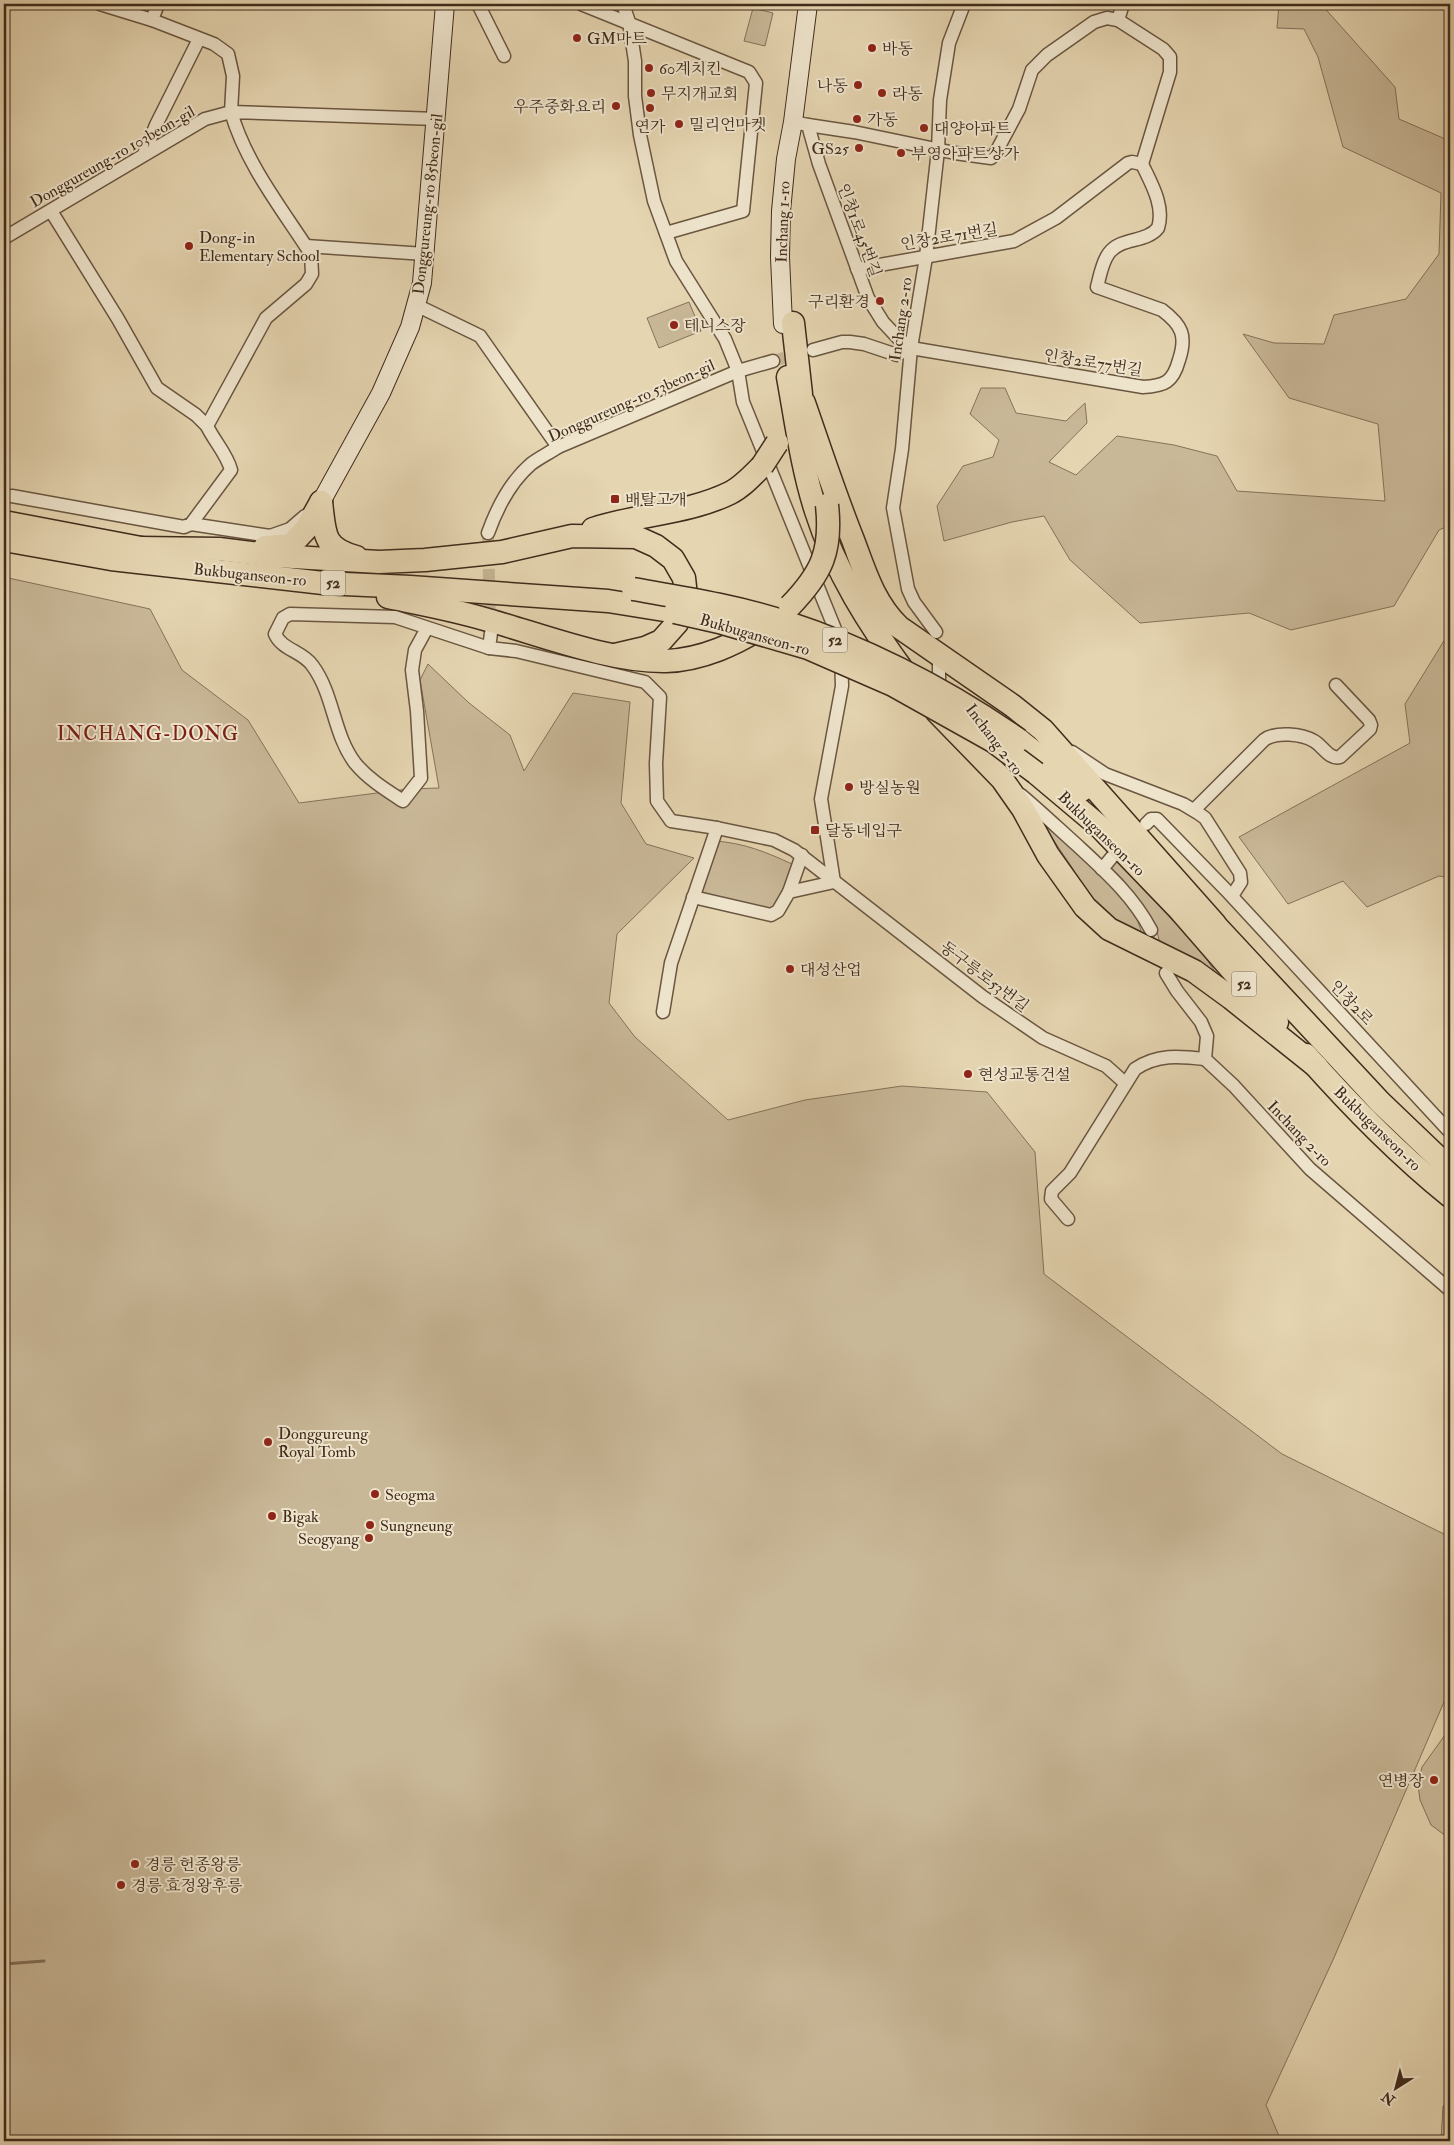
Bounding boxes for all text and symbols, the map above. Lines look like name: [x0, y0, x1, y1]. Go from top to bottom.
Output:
place label: GM마트: [587, 29, 647, 49]
marker: GM마트: [571, 32, 583, 44]
place label: 바동: [882, 39, 913, 59]
marker: 바동: [866, 42, 878, 54]
place label: 60계치킨: [659, 59, 722, 79]
marker: 60계치킨: [643, 62, 655, 74]
place label: 나동: [817, 76, 849, 96]
marker: 나동: [852, 79, 864, 91]
place label: 무지개교회: [661, 84, 738, 104]
place label: 라동: [892, 84, 923, 104]
marker: 무지개교회: [645, 87, 657, 99]
marker: 라동: [876, 87, 888, 99]
place label: 우주중화요리: [513, 97, 606, 117]
marker: 우주중화요리: [610, 100, 622, 112]
street label: Donggureung-ro 103beon-gil: [26, 101, 199, 212]
marker: 연가: [644, 102, 656, 114]
place label: 가동: [867, 110, 898, 130]
street label: Donggureung-ro 85beon-gil: [409, 113, 447, 296]
marker: 가동: [851, 113, 863, 125]
place label: 밀리언마켓: [689, 115, 766, 135]
place label: 연가: [635, 117, 666, 137]
marker: 밀리언마켓: [673, 118, 685, 130]
place label: 대양아파트: [934, 119, 1012, 139]
marker: 대양아파트: [918, 122, 930, 134]
place label: GS25: [812, 139, 849, 159]
marker: GS25: [853, 142, 865, 154]
place label: 부영아파트상가: [911, 144, 1020, 164]
marker: 부영아파트상가: [895, 147, 907, 159]
street label: Inchang 1-ro: [772, 181, 794, 263]
street label: 인창1로45번길: [833, 181, 885, 280]
street label: 인창2로71번길: [899, 219, 999, 255]
place label: Dong-in Elementary School: [199, 228, 320, 266]
marker: Dong-in Elementary School: [183, 240, 195, 252]
street label: Inchang 2-ro: [885, 276, 917, 362]
place label: 구리환경: [808, 292, 870, 312]
marker: 구리환경: [874, 295, 886, 307]
place label: 테니스장: [684, 316, 746, 336]
marker: 테니스장: [668, 319, 680, 331]
street label: 인창2로77번길: [1042, 345, 1144, 381]
street label: Donggureung-ro 53beon-gil: [545, 355, 718, 447]
place label: 배탈고개: [625, 490, 687, 510]
marker: 배탈고개: [609, 493, 621, 505]
street label: Bukbuganseon-ro: [192, 559, 308, 591]
road number: 52: [320, 570, 346, 596]
street label: Bukbuganseon-ro: [697, 610, 812, 660]
road number: 52: [822, 628, 848, 652]
street label: Inchang 2-ro: [961, 700, 1028, 779]
district label: INCHANG-DONG: [57, 722, 239, 746]
place label: 방실농원: [859, 778, 921, 798]
marker: 방실농원: [843, 781, 855, 793]
street label: Bukbuganseon-ro: [1054, 787, 1149, 881]
place label: 달동네입구: [825, 821, 902, 841]
marker: 달동네입구: [809, 824, 821, 836]
street label: 동구릉로53번길: [936, 937, 1033, 1017]
place label: 대성산업: [800, 960, 862, 980]
marker: 대성산업: [784, 963, 796, 975]
road number: 52: [1232, 972, 1256, 996]
street label: 인창2로: [1325, 976, 1378, 1030]
place label: 현성교통건설: [978, 1065, 1071, 1085]
marker: 현성교통건설: [962, 1068, 974, 1080]
street label: Bukbuganseon-ro: [1330, 1082, 1425, 1176]
street label: Inchang 2-ro: [1263, 1097, 1336, 1171]
place label: Donggureung Royal Tomb: [278, 1424, 369, 1462]
marker: Donggureung Royal Tomb: [262, 1436, 274, 1448]
place label: Seogma: [385, 1485, 436, 1505]
marker: Seogma: [369, 1488, 381, 1500]
place label: Bigak: [282, 1507, 319, 1527]
marker: Bigak: [266, 1510, 278, 1522]
place label: Sungneung: [380, 1516, 454, 1536]
marker: Sungneung: [364, 1519, 376, 1531]
place label: Seogyang: [298, 1529, 360, 1549]
marker: Seogyang: [363, 1532, 375, 1544]
place label: 연병장: [1378, 1771, 1425, 1791]
marker: 연병장: [1428, 1774, 1440, 1786]
place label: 경릉 헌종왕릉: [145, 1855, 242, 1875]
marker: 경릉 헌종왕릉: [129, 1858, 141, 1870]
place label: 경릉 효정왕후릉: [131, 1876, 243, 1896]
marker: 경릉 효정왕후릉: [115, 1879, 127, 1891]
north arrow: [1372, 2062, 1422, 2112]
text: N: [1378, 2087, 1400, 2109]

